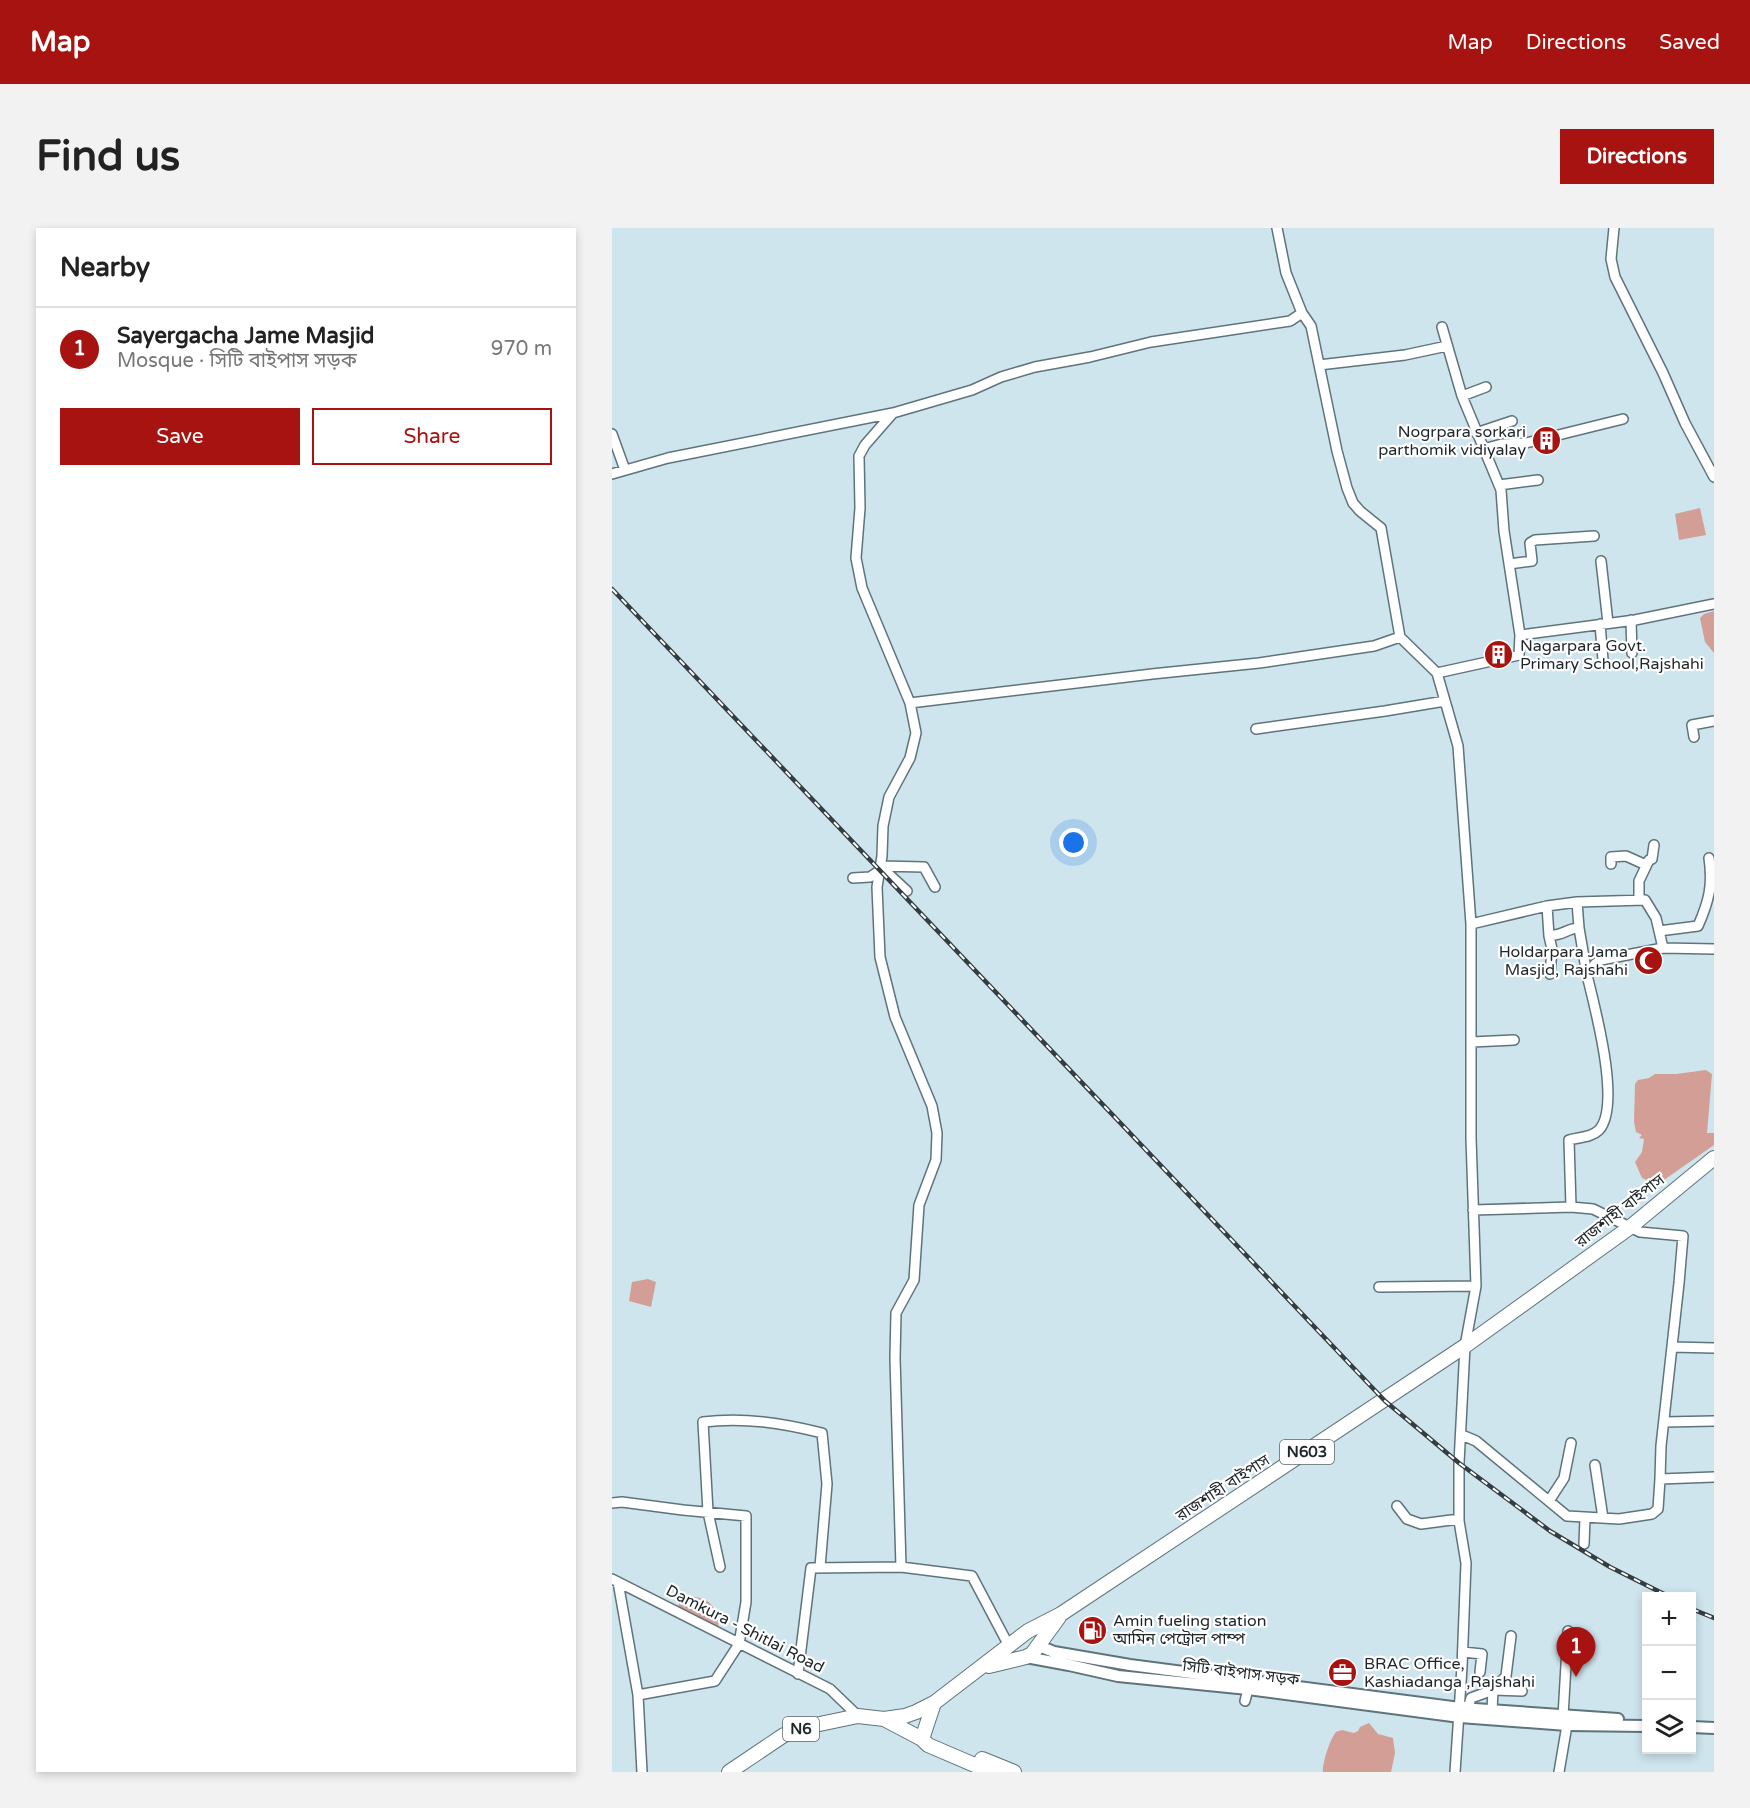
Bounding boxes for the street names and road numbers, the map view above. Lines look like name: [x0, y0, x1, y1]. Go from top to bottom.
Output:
street label: রাজশাহী বাইপাস: [1571, 1169, 1669, 1253]
road number: N603: [1280, 1440, 1334, 1464]
street label: রাজশাহী বাইপাস: [1172, 1450, 1274, 1526]
street label: Damkura - Shitlai Road: [663, 1580, 827, 1678]
street label: সিটি বাইপাস সড়ক: [1180, 1656, 1302, 1690]
road number: N6: [783, 1717, 819, 1741]

